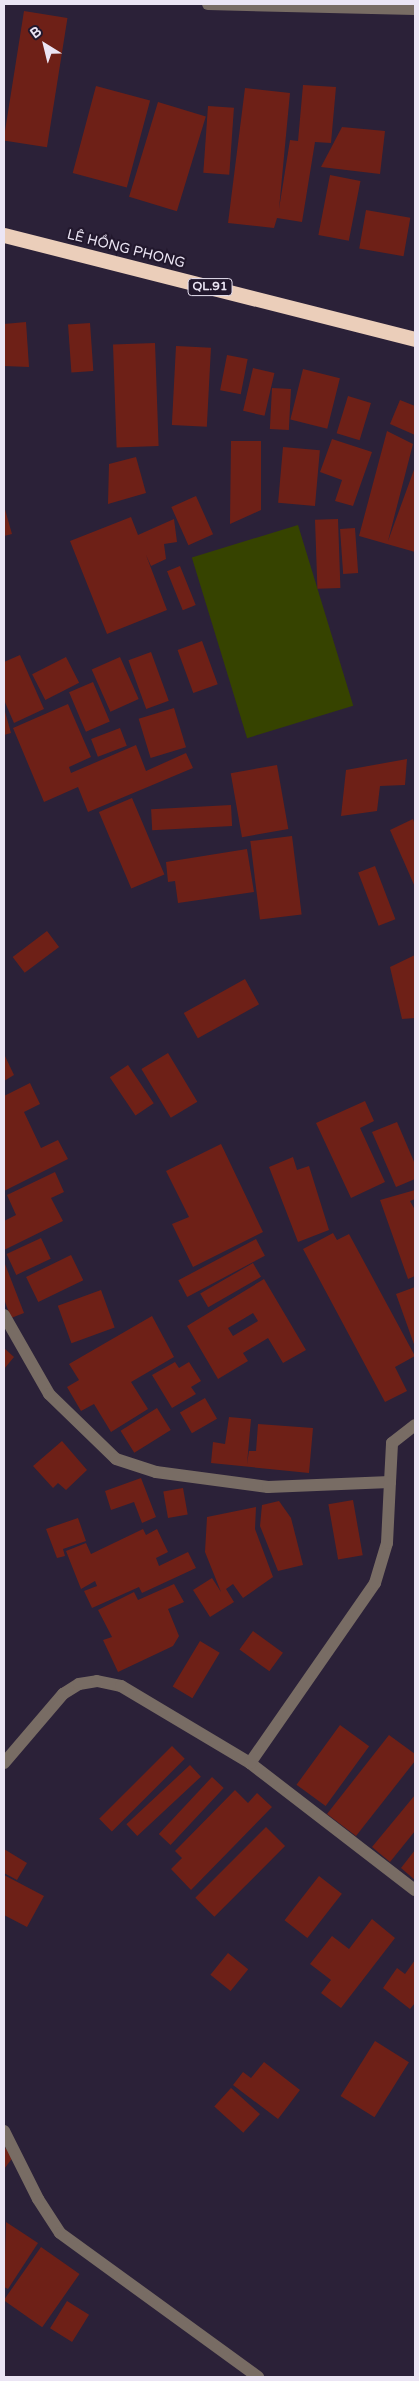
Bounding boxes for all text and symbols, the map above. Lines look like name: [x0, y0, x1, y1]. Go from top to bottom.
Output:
north arrow: [20, 20, 70, 70]
text: B: [27, 23, 45, 42]
street label: LÊ HỒNG PHONG: [65, 226, 187, 272]
road number: QL.91: [188, 278, 232, 296]

